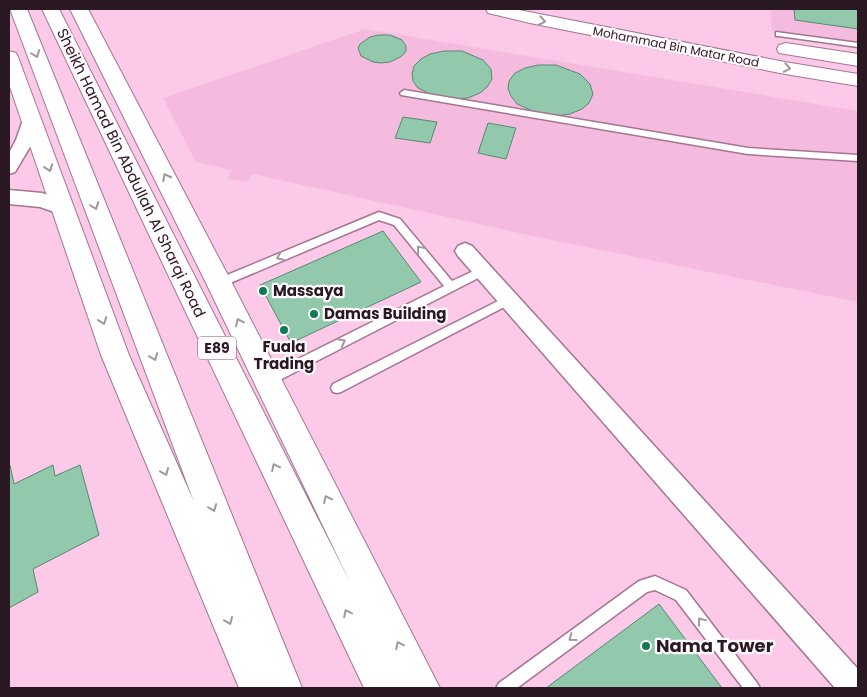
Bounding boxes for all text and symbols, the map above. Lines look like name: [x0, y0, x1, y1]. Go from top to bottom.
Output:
one-way arrow: [537, 15, 546, 25]
street label: Mohammad Bin Matar Road: [592, 22, 761, 71]
street label: Sheikh Hamad Bin Abdullah Al Sharqi Road: [52, 25, 211, 321]
one-way arrow: [30, 49, 40, 58]
one-way arrow: [783, 63, 792, 73]
one-way arrow: [43, 164, 53, 172]
one-way arrow: [162, 174, 172, 183]
one-way arrow: [89, 201, 99, 209]
one-way arrow: [417, 246, 425, 255]
one-way arrow: [276, 251, 285, 262]
place label: Massaya: [273, 280, 344, 301]
marker: Massaya: [257, 285, 269, 297]
place label: Damas Building: [324, 303, 446, 324]
marker: Damas Building: [308, 308, 320, 320]
one-way arrow: [97, 317, 107, 325]
one-way arrow: [235, 318, 245, 327]
marker: Fuala Trading: [278, 324, 290, 336]
road number: E89: [198, 336, 236, 359]
place label: Fuala Trading: [254, 336, 314, 374]
one-way arrow: [337, 338, 346, 348]
one-way arrow: [148, 352, 158, 361]
one-way arrow: [271, 463, 282, 472]
one-way arrow: [159, 467, 170, 476]
one-way arrow: [323, 495, 333, 504]
one-way arrow: [207, 504, 217, 512]
one-way arrow: [343, 609, 353, 618]
one-way arrow: [223, 616, 234, 625]
one-way arrow: [699, 618, 707, 627]
one-way arrow: [568, 632, 578, 641]
place label: Nama Tower: [656, 633, 774, 658]
marker: Nama Tower: [640, 640, 652, 652]
one-way arrow: [395, 641, 405, 650]

